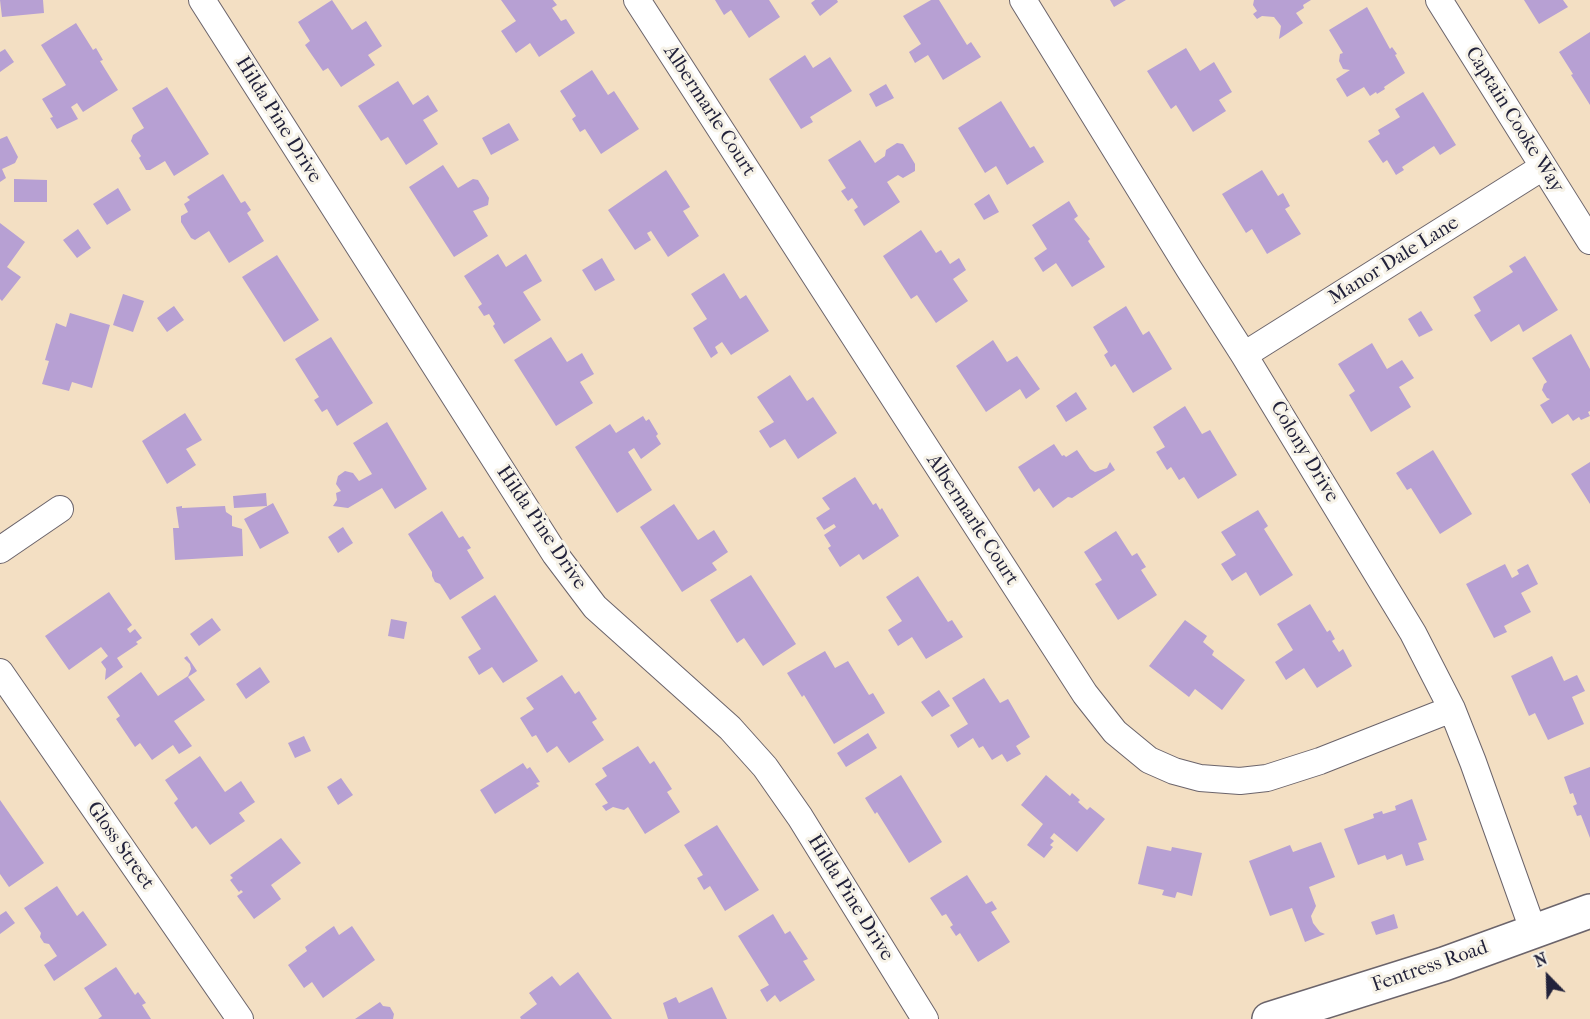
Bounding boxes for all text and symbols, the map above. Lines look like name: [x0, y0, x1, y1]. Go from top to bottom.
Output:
street label: Albermarle Court: [658, 41, 760, 181]
street label: Captain Cooke Way: [1459, 43, 1569, 197]
street label: Hilda Pine Drive: [230, 53, 326, 187]
street label: Manor Dale Lane: [1325, 211, 1463, 311]
street label: Colony Drive: [1264, 397, 1344, 507]
street label: Albermarle Court: [921, 450, 1023, 590]
street label: Hilda Pine Drive: [491, 462, 591, 594]
street label: Gloss Street: [81, 798, 159, 894]
street label: Hilda Pine Drive: [802, 831, 898, 965]
street label: Fentress Road: [1369, 936, 1491, 998]
north arrow: [1518, 947, 1578, 1007]
text: N: [1531, 949, 1550, 971]

